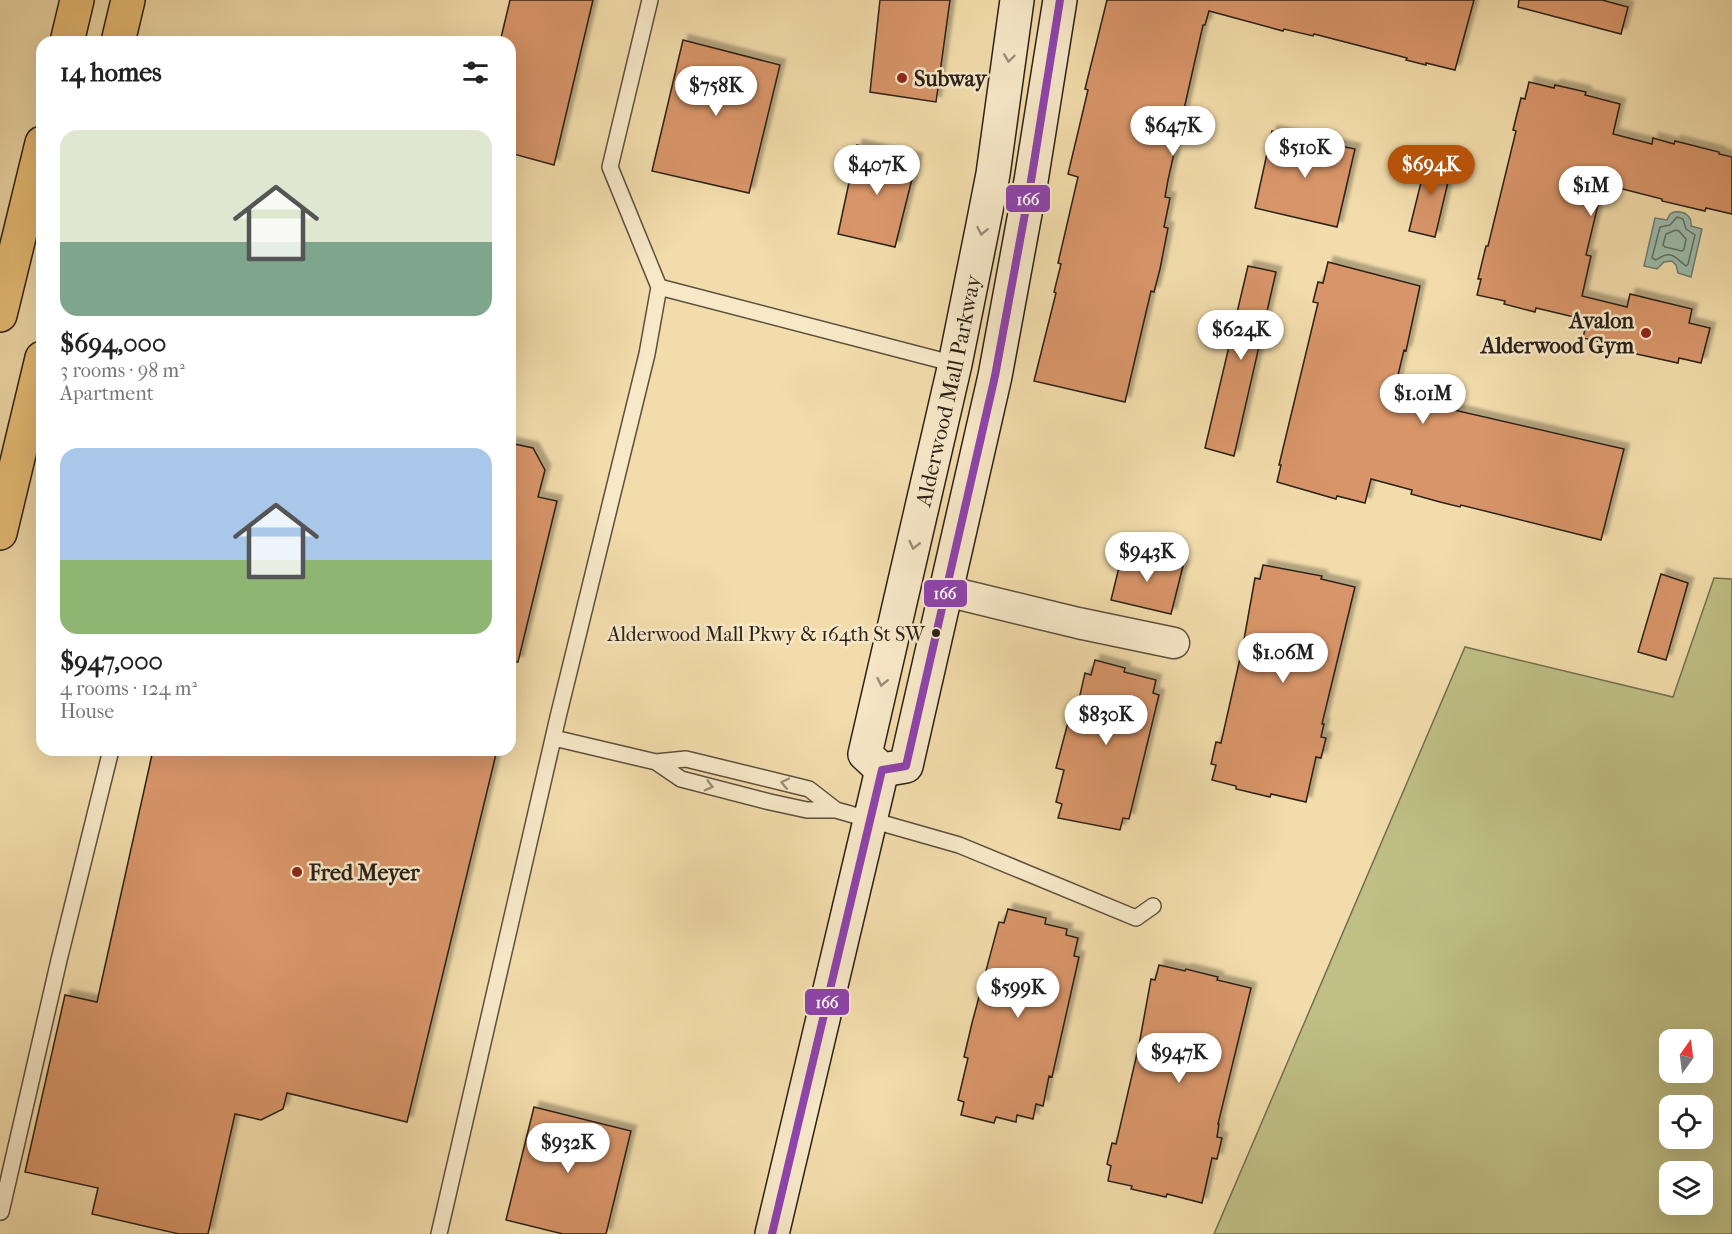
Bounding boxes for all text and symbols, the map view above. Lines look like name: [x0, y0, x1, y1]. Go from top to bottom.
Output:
one-way arrow: [1003, 53, 1016, 63]
icon: filters: [459, 56, 492, 89]
text: 14 homes: [60, 57, 162, 88]
pin: $758K: [674, 66, 758, 117]
place label: Subway: [914, 66, 988, 92]
marker: Subway: [895, 71, 909, 85]
text: $758K: [689, 74, 743, 97]
pin: $647K: [1131, 106, 1215, 157]
text: $647K: [1144, 114, 1202, 137]
pin: $510K: [1263, 128, 1347, 179]
text: $510K: [1279, 136, 1331, 159]
pin: $407K: [835, 145, 919, 196]
pin: $694K: [1389, 145, 1473, 196]
text: $407K: [848, 153, 906, 176]
text: $694K: [1402, 153, 1460, 176]
pin: $1M: [1562, 166, 1620, 217]
icon: home: [222, 169, 330, 277]
text: $1M: [1573, 174, 1609, 197]
line badge: 166: [1005, 184, 1051, 213]
text: 166: [1017, 190, 1040, 209]
one-way arrow: [976, 226, 989, 236]
street label: Alderwood Mall Parkway: [910, 272, 987, 510]
place label: Avalon Alderwood Gym: [1479, 308, 1635, 359]
pin: $624K: [1199, 310, 1283, 361]
text: $624K: [1212, 318, 1270, 341]
marker: Avalon Alderwood Gym: [1639, 326, 1653, 340]
text: $694,000: [60, 328, 166, 359]
text: 3 rooms · 98 m²: [60, 359, 185, 382]
pin: $1.01M: [1374, 374, 1472, 425]
text: Apartment: [60, 382, 154, 405]
text: $1.01M: [1394, 382, 1452, 405]
icon: home: [222, 487, 330, 595]
pin: $943K: [1105, 532, 1189, 583]
one-way arrow: [908, 540, 921, 550]
text: $943K: [1119, 540, 1175, 563]
line badge: 166: [923, 579, 968, 608]
text: 166: [934, 584, 957, 603]
place label: Alderwood Mall Pkwy & 164th St SW: [606, 623, 926, 646]
marker: Alderwood Mall Pkwy & 164th St SW: [930, 627, 942, 639]
pin: $1.06M: [1234, 633, 1332, 684]
text: $1.06M: [1252, 641, 1314, 664]
text: $947,000: [60, 646, 163, 677]
text: 4 rooms · 124 m²: [60, 677, 197, 700]
one-way arrow: [876, 677, 889, 687]
pin: $830K: [1064, 695, 1148, 746]
text: House: [60, 700, 114, 723]
text: $830K: [1079, 703, 1133, 726]
one-way arrow: [781, 778, 791, 791]
one-way arrow: [703, 779, 714, 791]
place label: Fred Meyer: [308, 860, 420, 886]
marker: Fred Meyer: [290, 865, 304, 879]
pin: $599K: [976, 968, 1060, 1019]
text: $599K: [990, 976, 1046, 999]
line badge: 166: [804, 988, 850, 1016]
text: 166: [816, 993, 839, 1012]
north arrow: [1659, 1029, 1713, 1083]
map controls: [1659, 1029, 1713, 1215]
pin: $947K: [1137, 1033, 1221, 1084]
text: $947K: [1151, 1041, 1207, 1064]
button: locate: [1659, 1095, 1713, 1149]
pin: $932K: [526, 1123, 610, 1174]
text: $932K: [541, 1131, 595, 1154]
button: layers: [1659, 1161, 1713, 1215]

